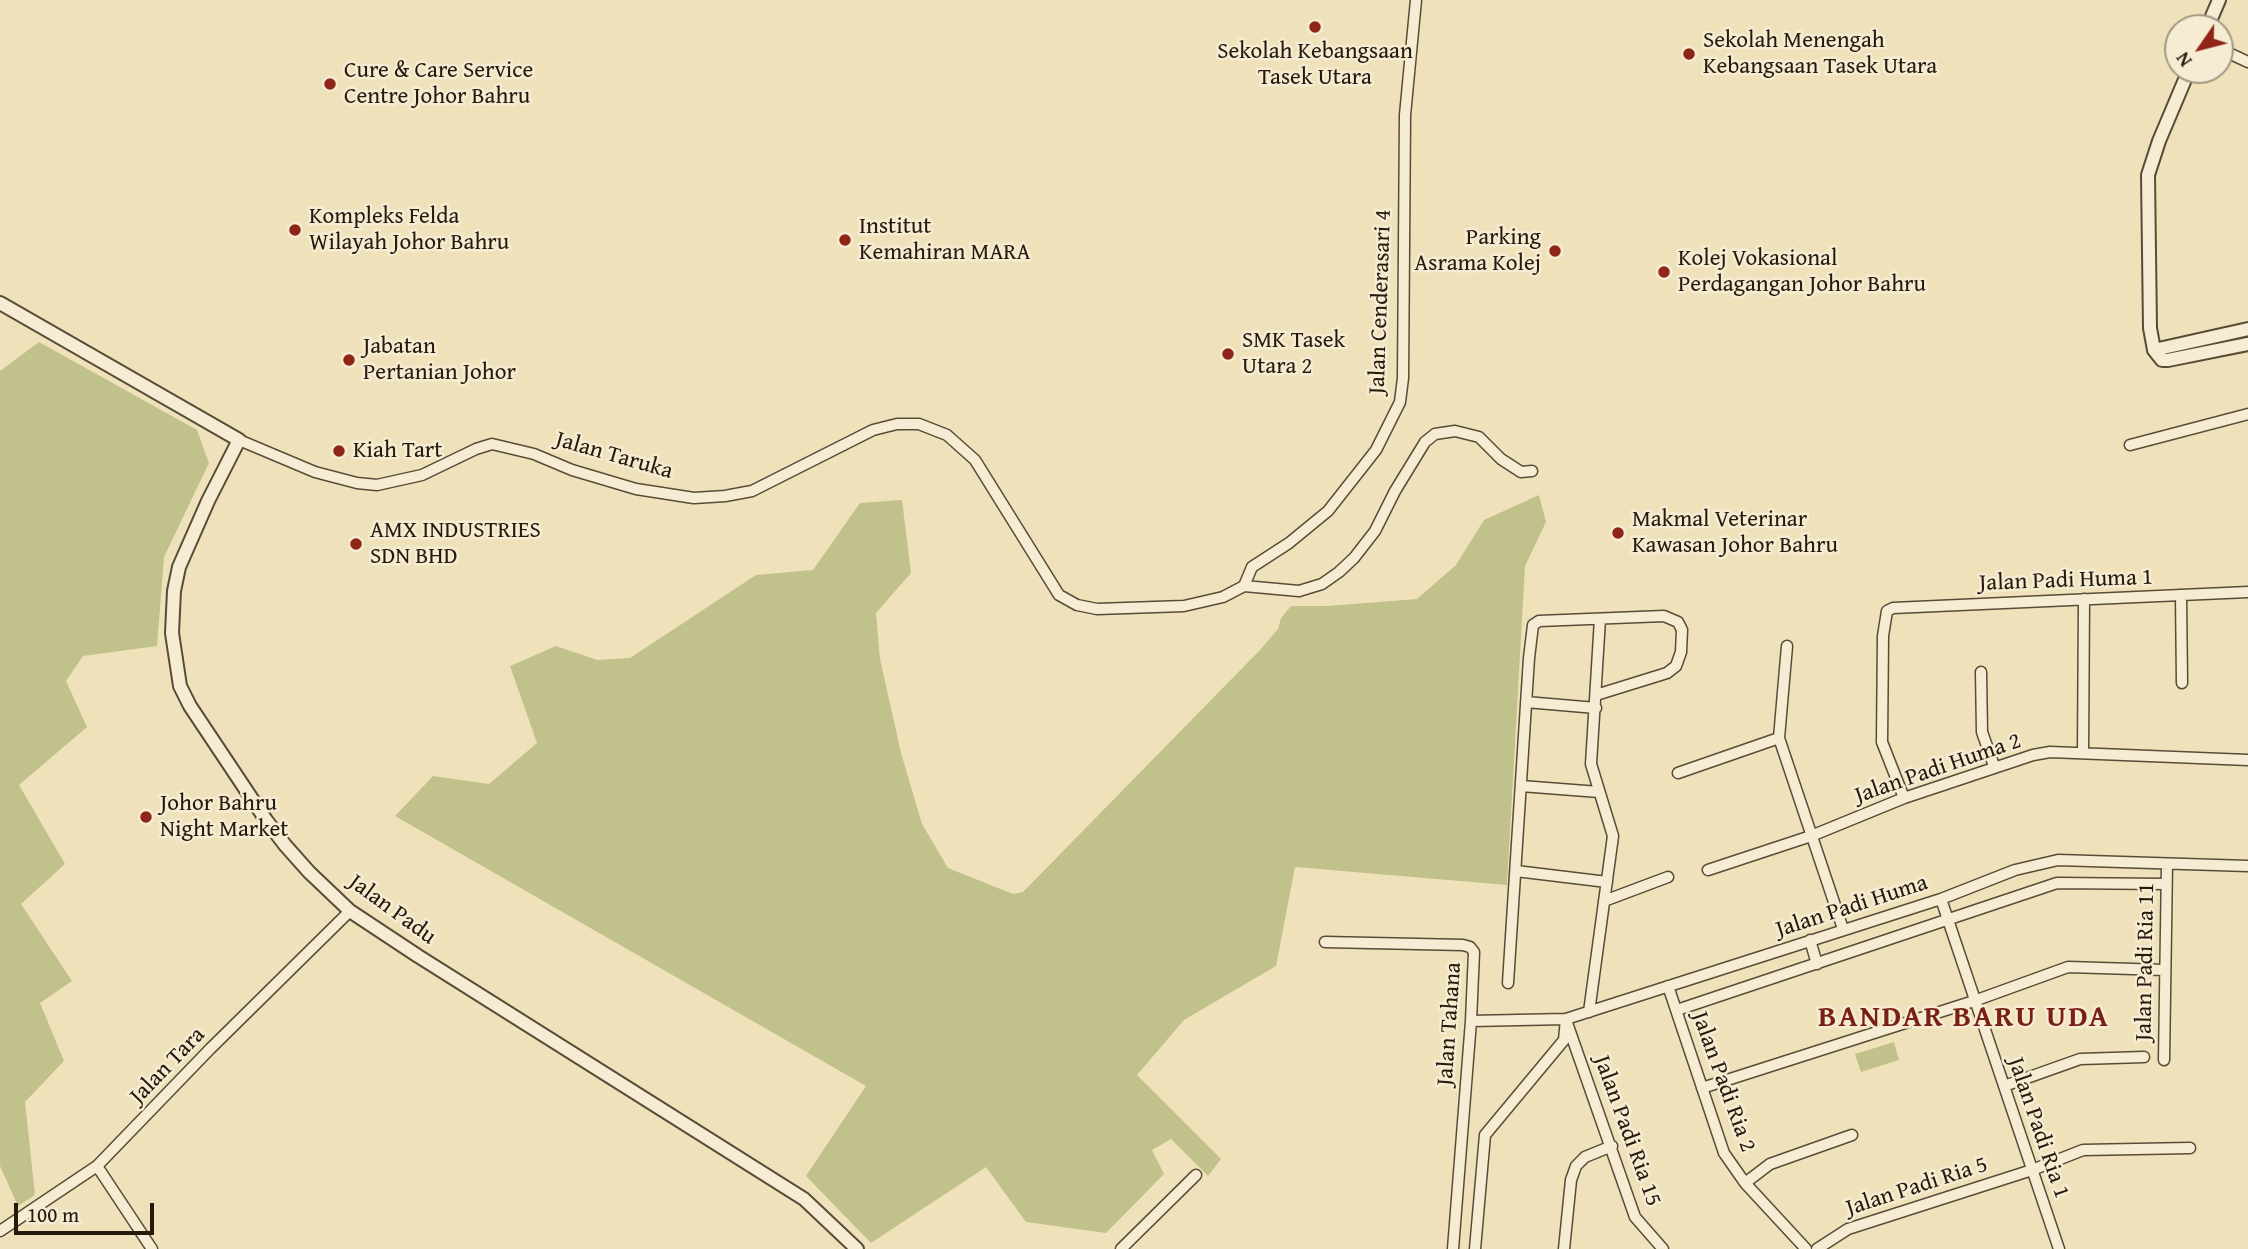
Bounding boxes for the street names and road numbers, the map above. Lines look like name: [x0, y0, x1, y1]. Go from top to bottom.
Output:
street label: Jalan Cenderasari 4: [1364, 209, 1398, 395]
street label: Jalan Taruka: [552, 426, 676, 486]
street label: Jalan Padi Huma 1: [1979, 564, 2153, 598]
street label: Jalan Padi Huma 2: [1851, 728, 2025, 810]
street label: Jalan Padu: [343, 869, 441, 951]
street label: Jalan Padi Huma: [1773, 869, 1931, 945]
street label: Jalan Padi Ria 11: [2131, 883, 2161, 1041]
street label: Jalan Tahana: [1432, 961, 1468, 1087]
street label: Jalan Padi Ria 2: [1685, 1008, 1761, 1156]
street label: Jalan Tara: [125, 1022, 211, 1110]
street label: Jalan Padi Ria 15: [1587, 1052, 1667, 1210]
street label: Jalan Padi Ria 1: [2001, 1054, 2075, 1202]
street label: Jalan Padi Ria 5: [1843, 1151, 1991, 1223]

